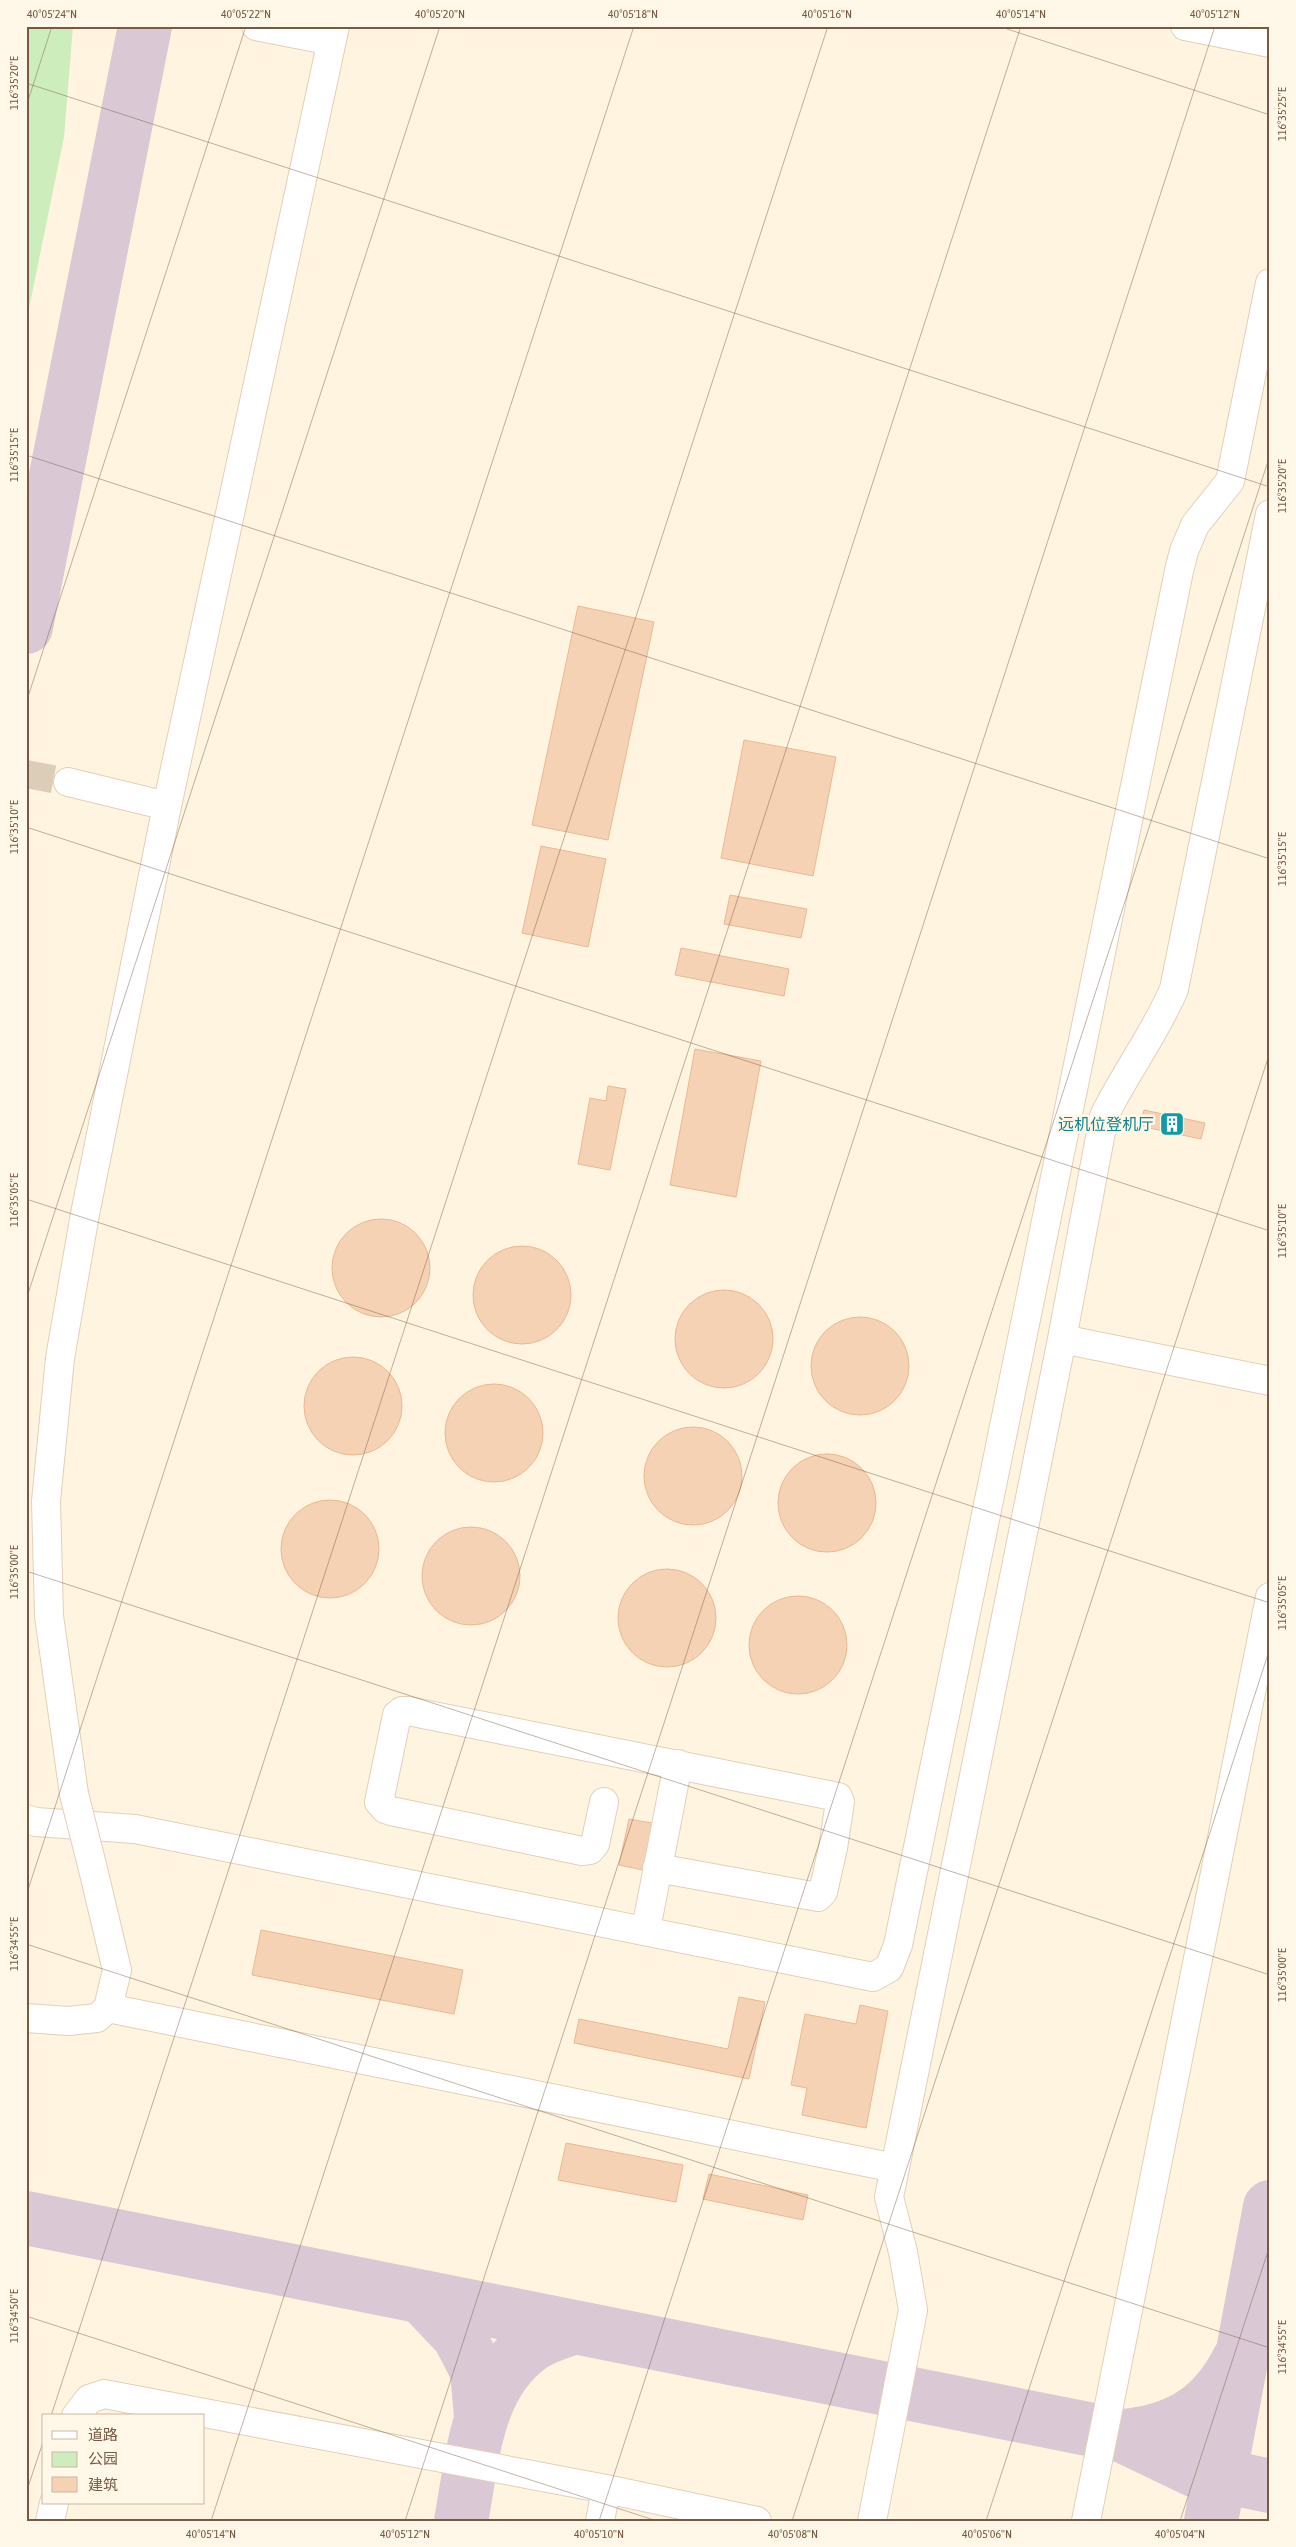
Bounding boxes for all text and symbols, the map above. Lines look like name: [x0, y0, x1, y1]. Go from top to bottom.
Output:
text: 40°05'24"N: [27, 7, 77, 21]
text: 40°05'22"N: [221, 7, 271, 21]
text: 40°05'20"N: [415, 7, 465, 21]
text: 40°05'18"N: [608, 7, 658, 21]
text: 40°05'16"N: [802, 7, 852, 21]
text: 40°05'14"N: [996, 7, 1046, 21]
text: 40°05'12"N: [1190, 7, 1240, 21]
text: 116°35'20"E: [7, 56, 21, 110]
text: 116°35'25"E: [1275, 87, 1289, 141]
text: 116°35'15"E: [7, 428, 21, 482]
text: 116°35'20"E: [1275, 459, 1289, 513]
text: 116°35'10"E: [7, 800, 21, 854]
text: 116°35'15"E: [1275, 832, 1289, 886]
building icon: 远机位登机厅: [1159, 1111, 1185, 1137]
place label: 远机位登机厅: [1058, 1115, 1154, 1133]
text: 116°35'05"E: [7, 1173, 21, 1227]
text: 116°35'10"E: [1275, 1204, 1289, 1258]
text: 116°35'00"E: [7, 1545, 21, 1599]
text: 116°35'05"E: [1275, 1576, 1289, 1630]
text: 116°34'55"E: [7, 1917, 21, 1971]
text: 116°35'00"E: [1275, 1948, 1289, 2002]
text: 116°34'50"E: [7, 2289, 21, 2343]
text: 116°34'55"E: [1275, 2320, 1289, 2374]
legend: [42, 2414, 205, 2504]
text: 道路: [88, 2426, 118, 2443]
text: 公园: [88, 2450, 118, 2467]
text: 建筑: [88, 2476, 118, 2493]
text: 40°05'14"N: [186, 2527, 236, 2541]
text: 40°05'12"N: [380, 2527, 430, 2541]
text: 40°05'10"N: [574, 2527, 624, 2541]
text: 40°05'08"N: [768, 2527, 818, 2541]
text: 40°05'06"N: [962, 2527, 1012, 2541]
text: 40°05'04"N: [1155, 2527, 1205, 2541]

